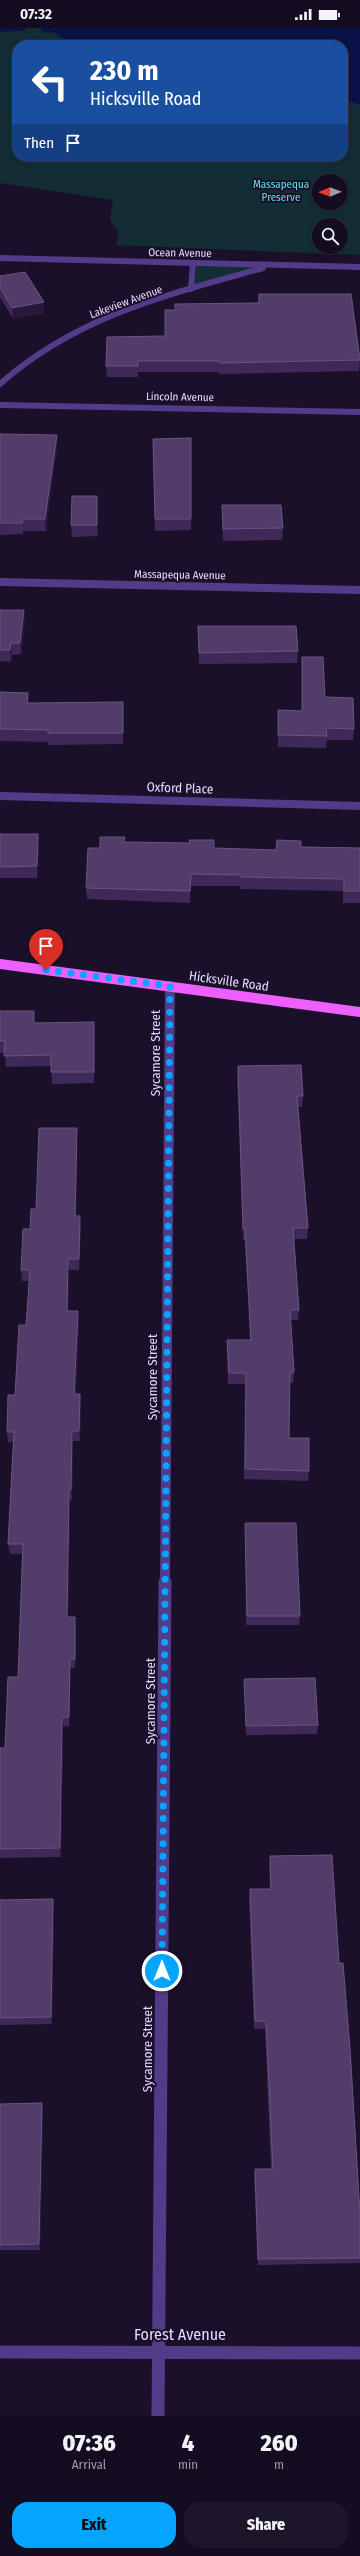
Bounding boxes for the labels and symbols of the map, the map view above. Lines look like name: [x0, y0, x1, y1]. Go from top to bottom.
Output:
north arrow: [312, 174, 348, 210]
park label: Massapequa Preserve: [253, 178, 309, 204]
street label: Ocean Avenue: [148, 246, 212, 260]
street label: Lakeview Avenue: [88, 283, 164, 321]
street label: Lincoln Avenue: [146, 390, 214, 404]
street label: Massapequa Avenue: [134, 568, 226, 582]
street label: Oxford Place: [146, 779, 214, 797]
pin: [29, 929, 63, 970]
street label: Hicksville Road: [188, 968, 270, 994]
street label: Sycamore Street: [148, 1009, 163, 1096]
street label: Sycamore Street: [145, 1333, 160, 1420]
street label: Sycamore Street: [143, 1657, 158, 1744]
position arrow: [141, 1950, 183, 1992]
street label: Sycamore Street: [140, 2005, 155, 2092]
street label: Forest Avenue: [134, 2325, 226, 2344]

